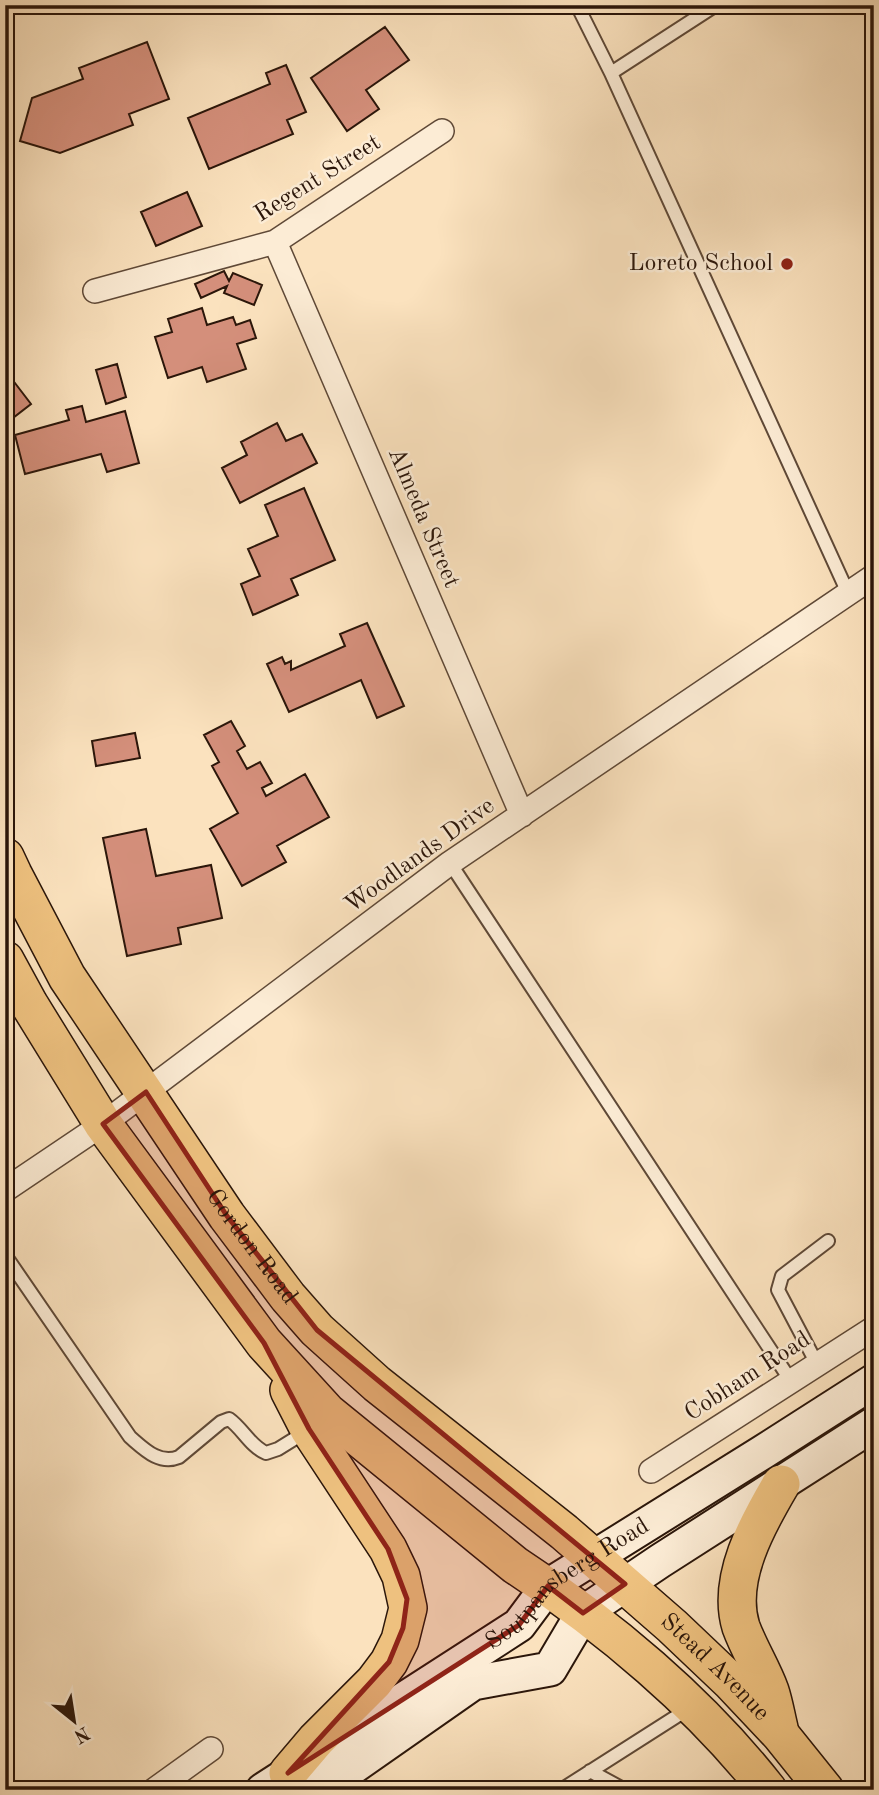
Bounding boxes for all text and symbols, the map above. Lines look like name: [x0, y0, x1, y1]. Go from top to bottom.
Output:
street label: Regent Street: [251, 131, 385, 227]
place label: Loreto School: [628, 252, 773, 276]
marker: Loreto School: [779, 256, 795, 272]
street label: Almeda Street: [383, 444, 463, 592]
street label: Woodlands Drive: [341, 794, 499, 918]
street label: Gordon Road: [201, 1185, 301, 1309]
street label: Cobham Road: [681, 1328, 815, 1426]
street label: Soutpansberg Road: [482, 1514, 654, 1655]
street label: Stead Avenue: [656, 1610, 773, 1726]
north arrow: [38, 1686, 108, 1756]
text: N: [70, 1722, 92, 1746]

